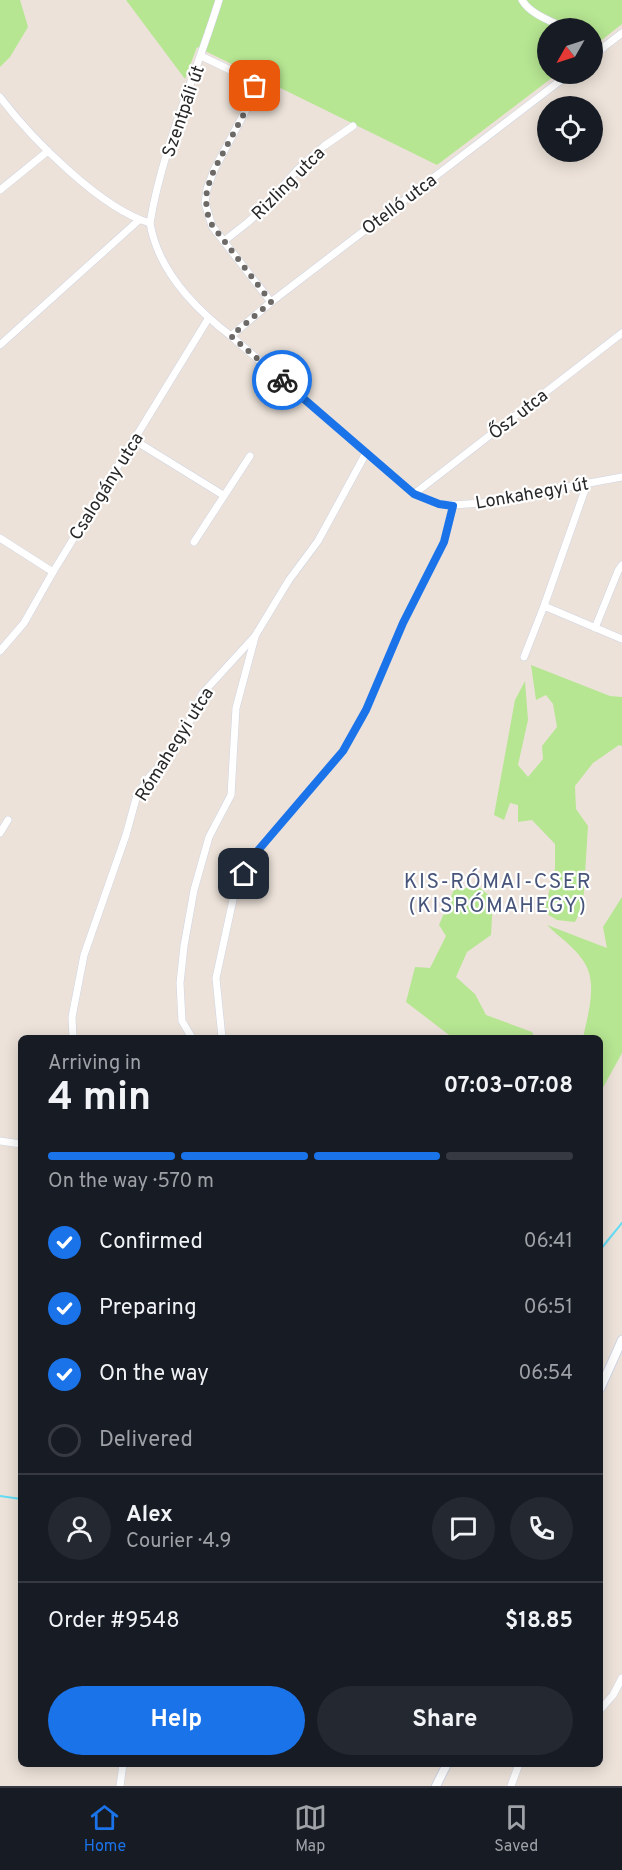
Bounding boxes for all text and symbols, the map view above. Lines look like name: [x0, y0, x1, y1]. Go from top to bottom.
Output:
north arrow: [537, 18, 603, 84]
map controls: [537, 18, 603, 162]
pin: [229, 60, 280, 111]
street label: Szentpáli út: [158, 63, 211, 160]
icon: bag: [238, 69, 271, 102]
button: locate: [537, 96, 603, 162]
street label: Rizling utca: [247, 142, 331, 226]
street label: Otelló utca: [358, 169, 442, 241]
courier: [252, 350, 312, 410]
icon: bike: [266, 364, 299, 397]
street label: Ősz utca: [483, 383, 553, 446]
street label: Csalogány utca: [65, 429, 150, 545]
street label: Lonkahegyi út: [474, 473, 591, 516]
street label: Rómahegyi utca: [131, 683, 220, 806]
pin: [218, 848, 269, 899]
icon: home: [227, 857, 260, 890]
district label: KIS-RÓMAI-CSER (KISRÓMAHEGY): [404, 868, 592, 920]
text: Arriving in: [48, 1051, 141, 1077]
text: 07:03–07:08: [444, 1073, 573, 1100]
text: 4 min: [48, 1075, 151, 1124]
text: On the way · 570 m: [48, 1169, 214, 1195]
icon: check: [48, 1226, 81, 1259]
text: Confirmed: [99, 1229, 203, 1256]
text: 06:41: [524, 1229, 573, 1255]
icon: check: [48, 1292, 81, 1325]
text: Preparing: [99, 1295, 197, 1322]
text: 06:51: [524, 1295, 573, 1321]
icon: check: [48, 1358, 81, 1391]
text: On the way: [99, 1361, 209, 1388]
text: 06:54: [518, 1361, 573, 1387]
text: Delivered: [99, 1427, 193, 1454]
button: person: [48, 1497, 111, 1560]
button: chat: [432, 1497, 495, 1560]
button: phone: [510, 1497, 573, 1560]
text: Alex: [126, 1502, 173, 1529]
text: Courier · 4.9: [126, 1529, 231, 1555]
text: Order #9548: [48, 1608, 180, 1635]
text: $18.85: [505, 1608, 573, 1635]
button: Help: [48, 1686, 305, 1755]
button: Share: [317, 1686, 573, 1755]
tab: Home: [84, 1801, 126, 1857]
tab: Map: [294, 1801, 327, 1857]
tab: Saved: [494, 1801, 538, 1857]

